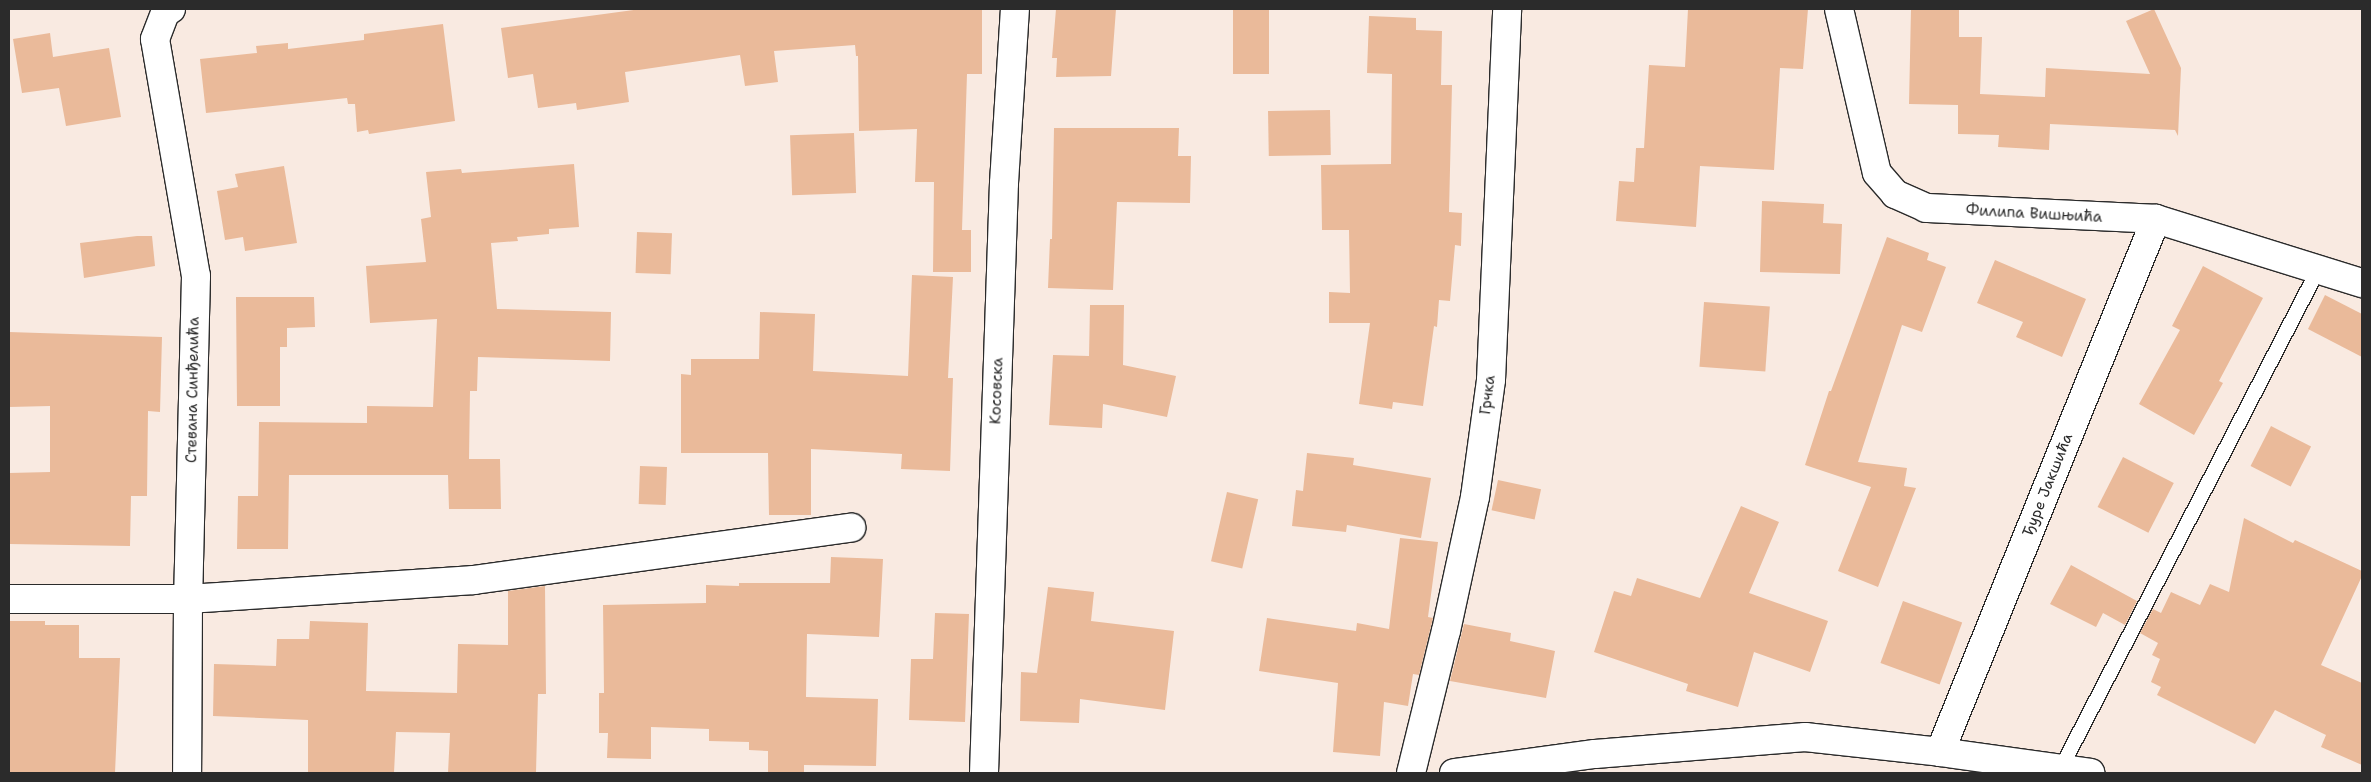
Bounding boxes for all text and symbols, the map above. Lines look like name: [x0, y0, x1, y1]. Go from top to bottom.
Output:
street label: Филипа Вишњића: [1965, 201, 2103, 227]
street label: Стевана Синђелића: [183, 317, 203, 463]
street label: Косовска: [987, 357, 1007, 425]
street label: Грчка: [1477, 374, 1499, 416]
street label: Ђуре Јакшића: [2019, 431, 2077, 539]

